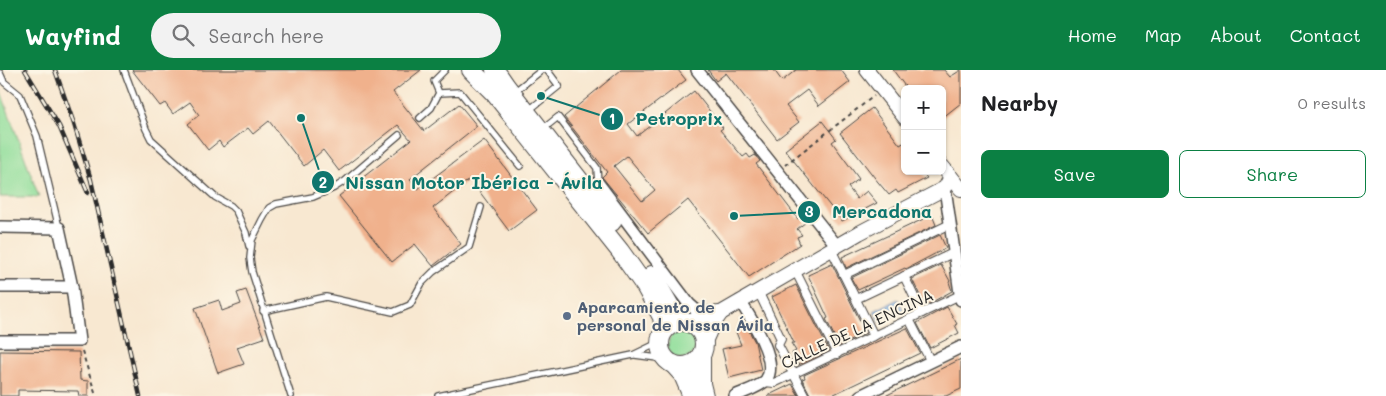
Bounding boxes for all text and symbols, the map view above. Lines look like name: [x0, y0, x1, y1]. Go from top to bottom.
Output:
search box: [151, 13, 501, 58]
text: Wayfind: [25, 20, 121, 51]
icon: search: [169, 21, 197, 49]
text: Search here: [209, 23, 324, 48]
text: Home: [1068, 23, 1117, 47]
text: Map: [1145, 23, 1181, 47]
text: About: [1209, 23, 1262, 47]
text: Contact: [1290, 23, 1361, 47]
map controls: [901, 85, 946, 175]
button: +: [901, 85, 946, 130]
text: Nearby: [981, 89, 1058, 116]
text: 0 results: [1298, 92, 1366, 113]
callout: Petroprix: [600, 102, 733, 135]
text: Petroprix: [635, 106, 723, 130]
text: 1: [609, 108, 615, 128]
button: −: [901, 130, 946, 175]
button: Save: [981, 150, 1169, 198]
button: Share: [1179, 150, 1366, 198]
callout: Nissan Motor Ibérica - Ávila: [310, 166, 613, 199]
text: Nissan Motor Ibérica - Ávila: [345, 170, 603, 194]
text: 2: [319, 172, 327, 192]
callout: Mercadona: [797, 195, 942, 228]
text: Mercadona: [832, 199, 932, 223]
text: 3: [804, 201, 814, 221]
street label: CALLE DE LA ENCINA: [777, 284, 936, 373]
place label: Aparcamiento de personal de Nissan Ávila: [577, 296, 774, 335]
marker: Aparcamiento de personal de Nissan Ávila: [561, 310, 573, 322]

